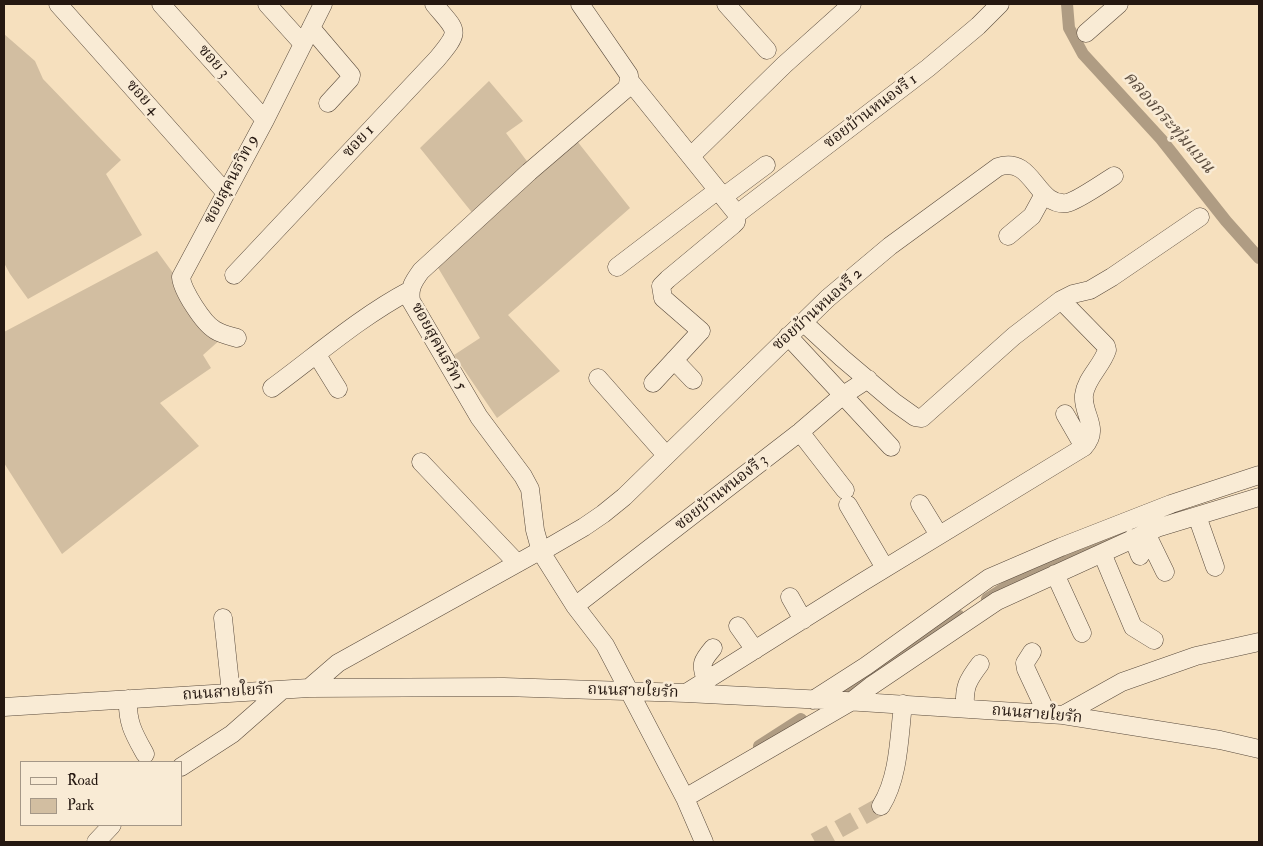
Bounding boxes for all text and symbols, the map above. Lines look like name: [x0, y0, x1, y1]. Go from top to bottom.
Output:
street label: ซอย 3: [193, 41, 233, 83]
water label: คลองกระทุ่มแบน: [1118, 67, 1218, 179]
street label: ซอยบ้านหนองรี 1: [821, 71, 921, 153]
street label: ซอย 4: [121, 77, 163, 119]
street label: ซอย 1: [339, 122, 379, 162]
street label: ซอยสุคนธวิท 9: [200, 132, 264, 228]
street label: ซอยบ้านหนองรี 2: [769, 265, 867, 355]
street label: ซอยสุคนธวิท 5: [406, 300, 470, 394]
street label: ซอยบ้านหนองรี 3: [672, 451, 772, 535]
street label: ถนนสายใยรัก: [182, 680, 274, 706]
street label: ถนนสายใยรัก: [587, 681, 679, 703]
street label: ถนนสายใยรัก: [991, 701, 1083, 729]
legend: [20, 761, 182, 826]
text: Road: [67, 771, 98, 790]
text: Park: [67, 796, 94, 815]

